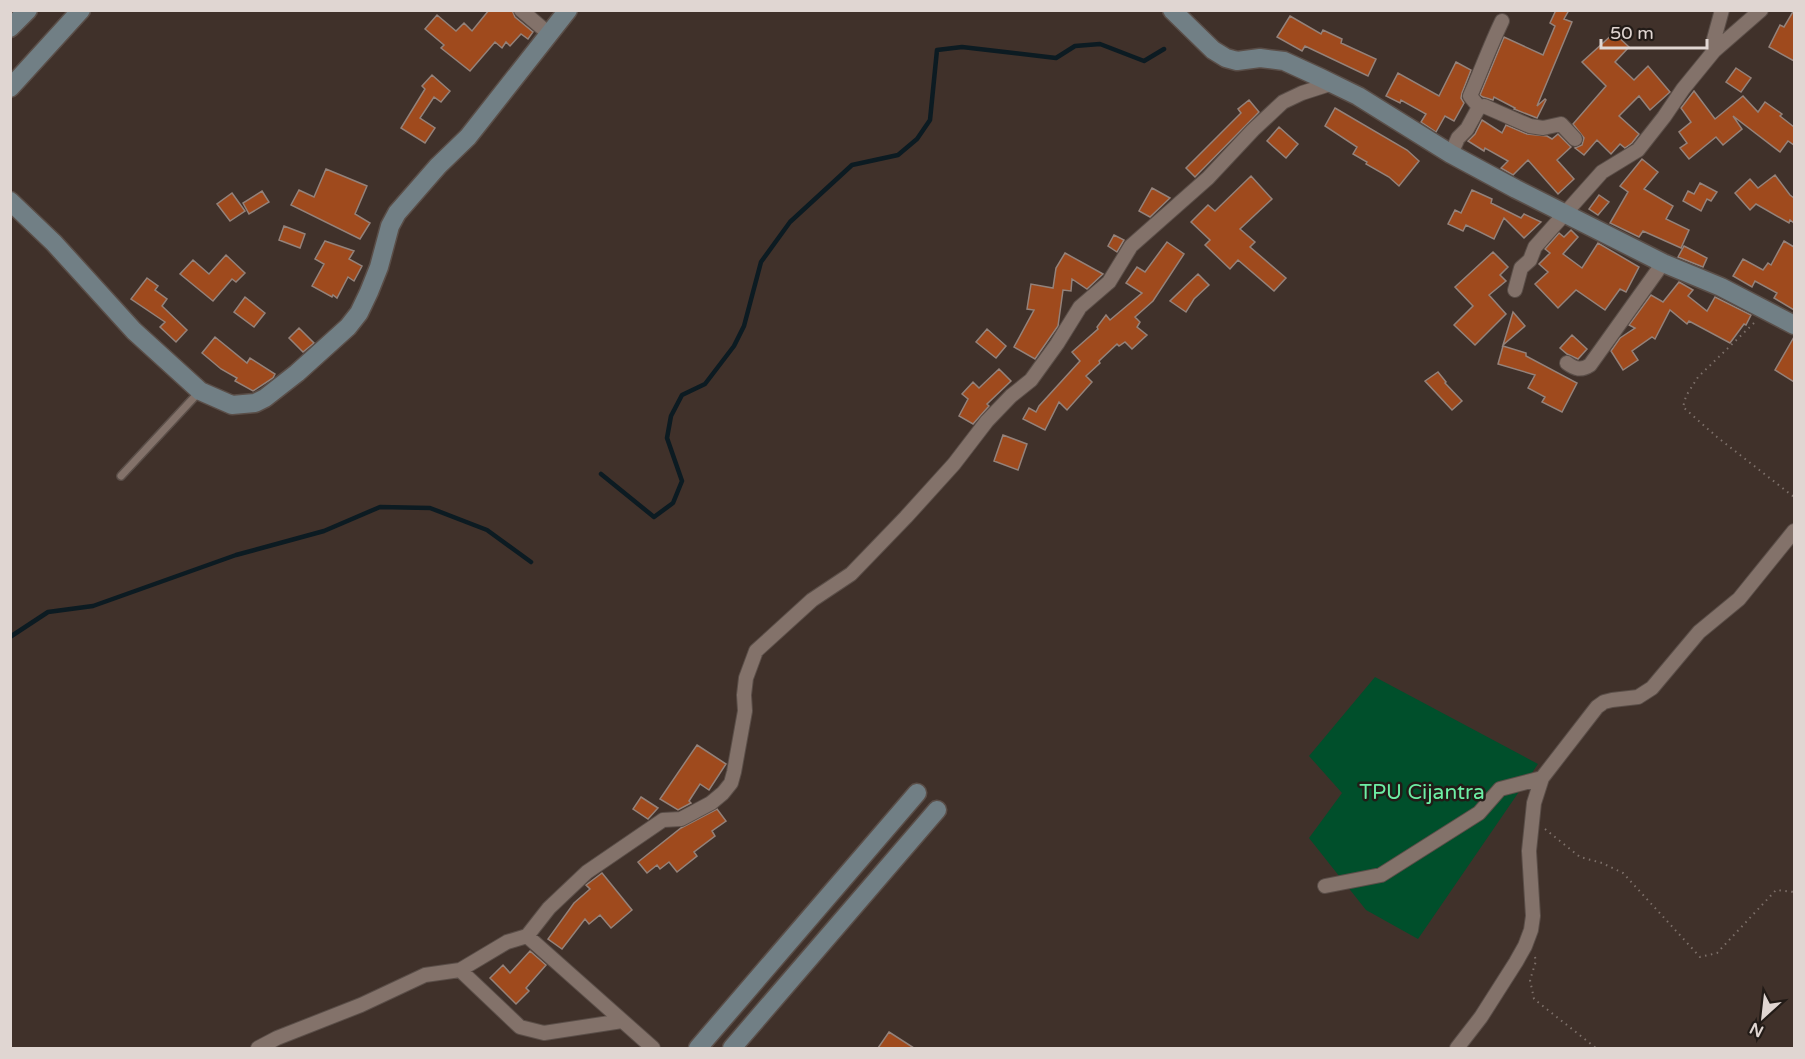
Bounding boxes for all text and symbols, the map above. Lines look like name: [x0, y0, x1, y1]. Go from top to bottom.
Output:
scale bar: [1601, 12, 1708, 50]
text: 50 m: [1610, 22, 1654, 44]
park label: TPU Cijantra: [1359, 780, 1485, 805]
north arrow: [1733, 987, 1793, 1047]
text: N: [1746, 1018, 1767, 1041]

